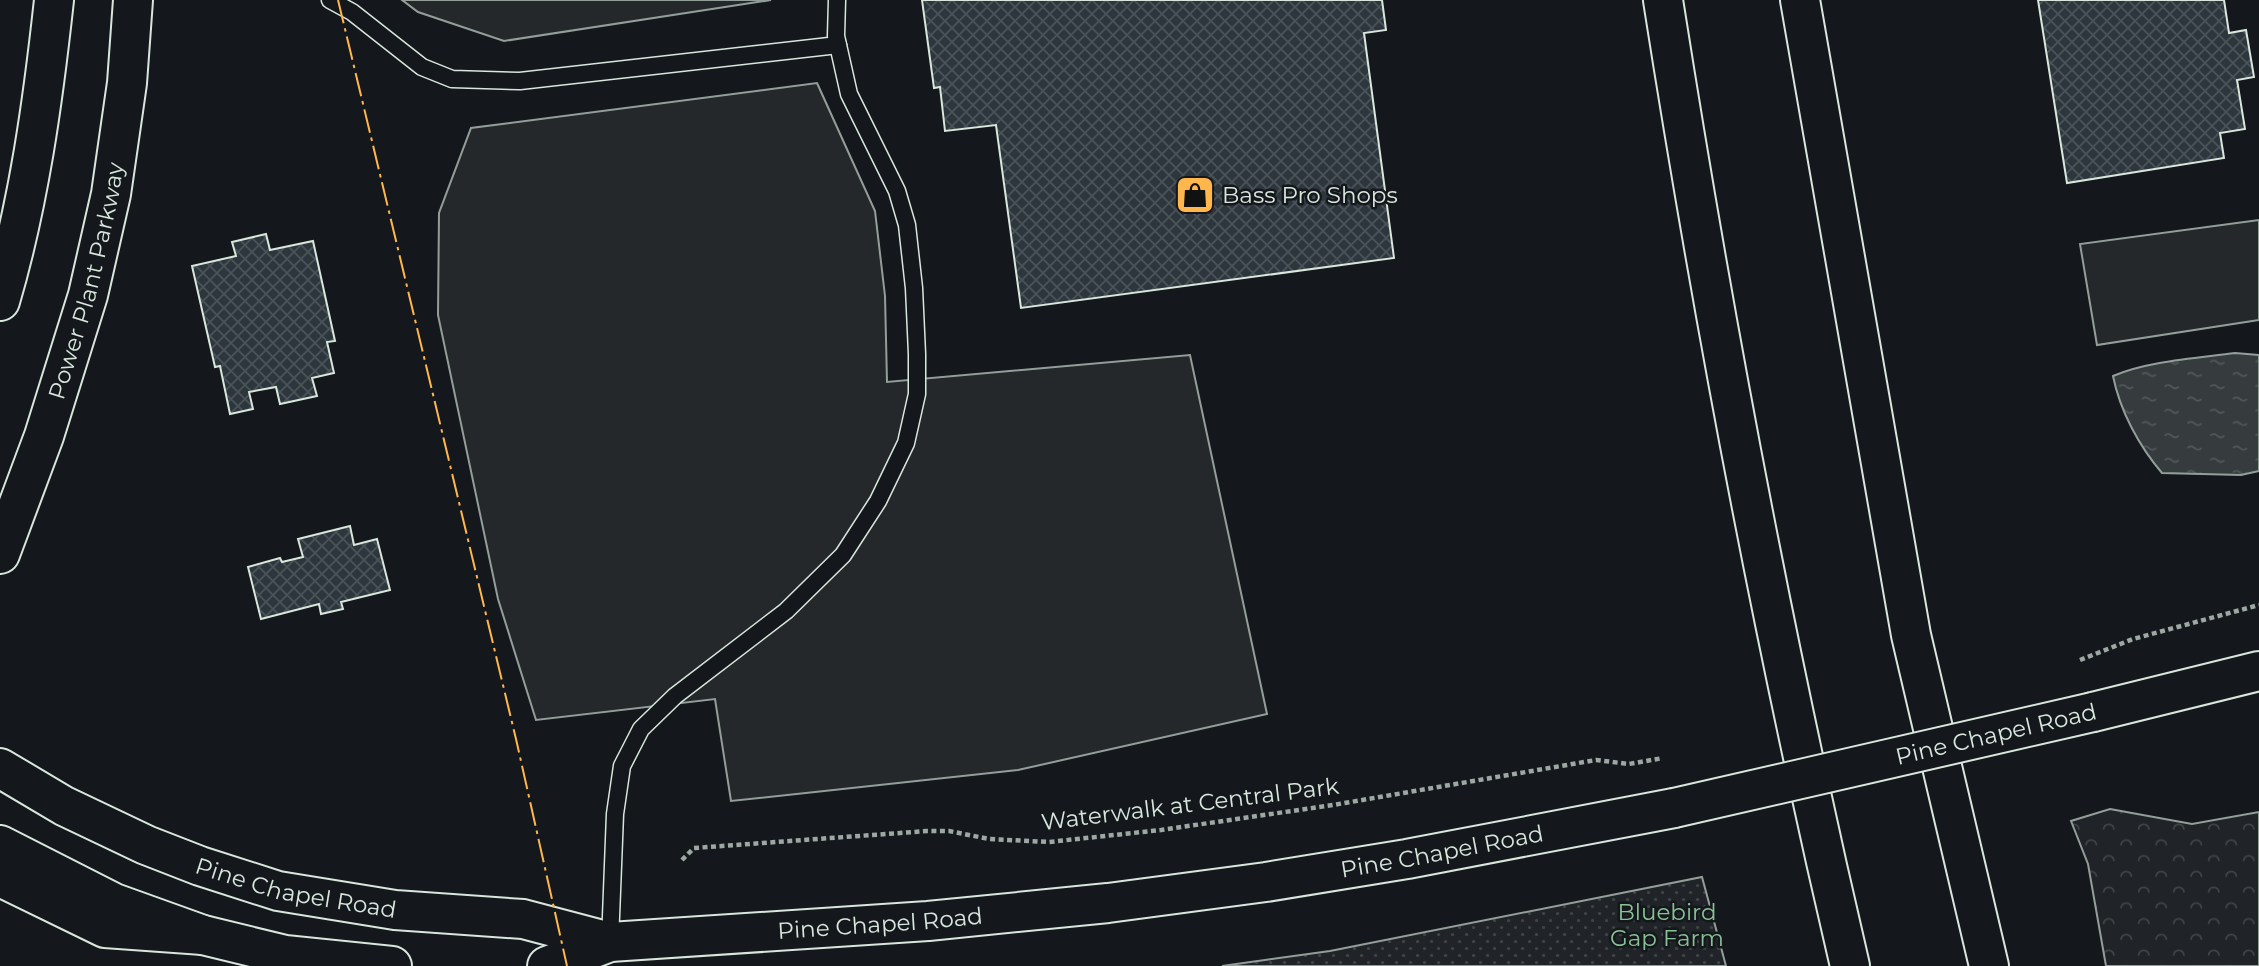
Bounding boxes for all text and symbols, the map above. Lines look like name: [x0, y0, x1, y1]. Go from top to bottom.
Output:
street label: Power Plant Parkway: [42, 160, 129, 403]
shop icon: Bass Pro Shops: [1174, 174, 1216, 216]
place label: Bass Pro Shops: [1222, 181, 1398, 209]
street label: Pine Chapel Road: [1893, 697, 2099, 771]
street label: Waterwalk at Central Park: [1040, 772, 1341, 836]
street label: Pine Chapel Road: [1339, 819, 1546, 884]
street label: Pine Chapel Road: [192, 851, 398, 924]
park label: Bluebird Gap Farm: [1610, 898, 1724, 952]
street label: Pine Chapel Road: [777, 902, 984, 945]

